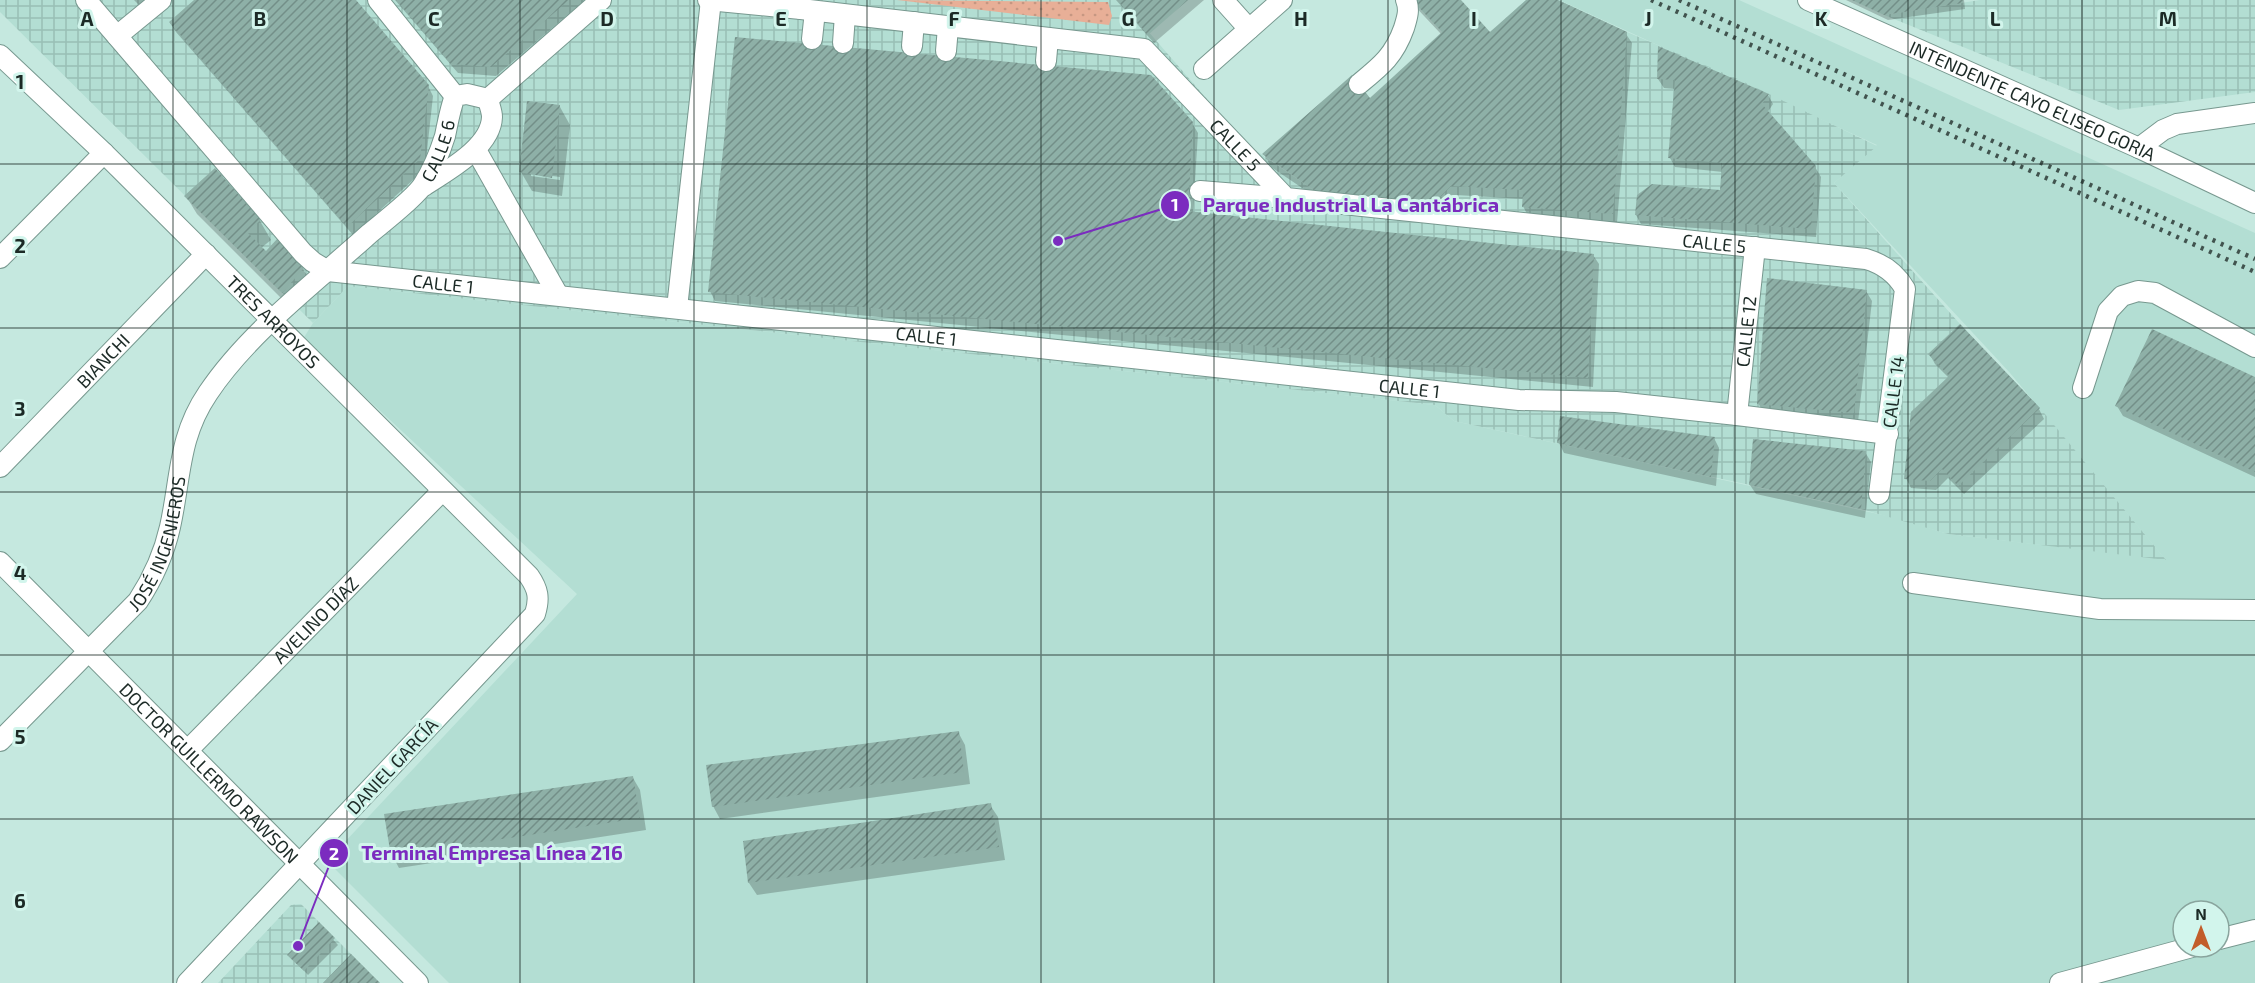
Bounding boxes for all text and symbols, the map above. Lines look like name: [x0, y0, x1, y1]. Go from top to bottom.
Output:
text: A: [80, 6, 94, 30]
text: B: [254, 6, 266, 30]
text: C: [428, 6, 440, 30]
text: D: [600, 6, 614, 30]
text: E: [775, 6, 787, 30]
text: F: [948, 6, 960, 30]
text: G: [1122, 6, 1134, 30]
text: H: [1294, 6, 1308, 30]
text: I: [1471, 6, 1477, 30]
text: J: [1644, 6, 1652, 30]
text: K: [1815, 6, 1828, 30]
text: L: [1990, 6, 2001, 30]
text: M: [2159, 6, 2177, 30]
street label: INTENDENTE CAYO ELISEO GORIA: [1906, 36, 2160, 166]
text: 1: [16, 69, 24, 93]
street label: CALLE 5: [1205, 114, 1265, 176]
street label: CALLE 6: [416, 118, 459, 186]
callout: Parque Industrial La Cantábrica: [1160, 186, 1511, 224]
text: Parque Industrial La Cantábrica: [1203, 192, 1499, 216]
text: 1: [1171, 193, 1179, 215]
street label: CALLE 5: [1681, 229, 1747, 257]
text: 2: [14, 233, 26, 257]
street label: CALLE 1: [411, 269, 475, 298]
street label: TRES ARROYOS: [222, 271, 325, 373]
street label: CALLE 12: [1731, 295, 1761, 368]
street label: CALLE 1: [895, 322, 958, 350]
street label: BIANCHI: [72, 329, 134, 392]
street label: CALLE 14: [1878, 355, 1908, 429]
street label: CALLE 1: [1378, 374, 1441, 402]
text: 3: [14, 396, 26, 420]
street label: JOSÉ INGENIEROS: [123, 475, 190, 616]
text: 4: [14, 560, 27, 584]
street label: AVELINO DÍAZ: [268, 572, 363, 668]
street label: DOCTOR GUILLERMO RAWSON: [115, 678, 303, 867]
street label: DANIEL GARCÍA: [342, 713, 443, 819]
text: 5: [14, 724, 26, 748]
callout: Terminal Empresa Línea 216: [319, 834, 635, 872]
text: Terminal Empresa Línea 216: [361, 840, 623, 864]
text: 2: [329, 842, 339, 864]
text: 6: [14, 888, 26, 912]
north arrow: [2171, 899, 2231, 959]
text: N: [2195, 904, 2207, 923]

